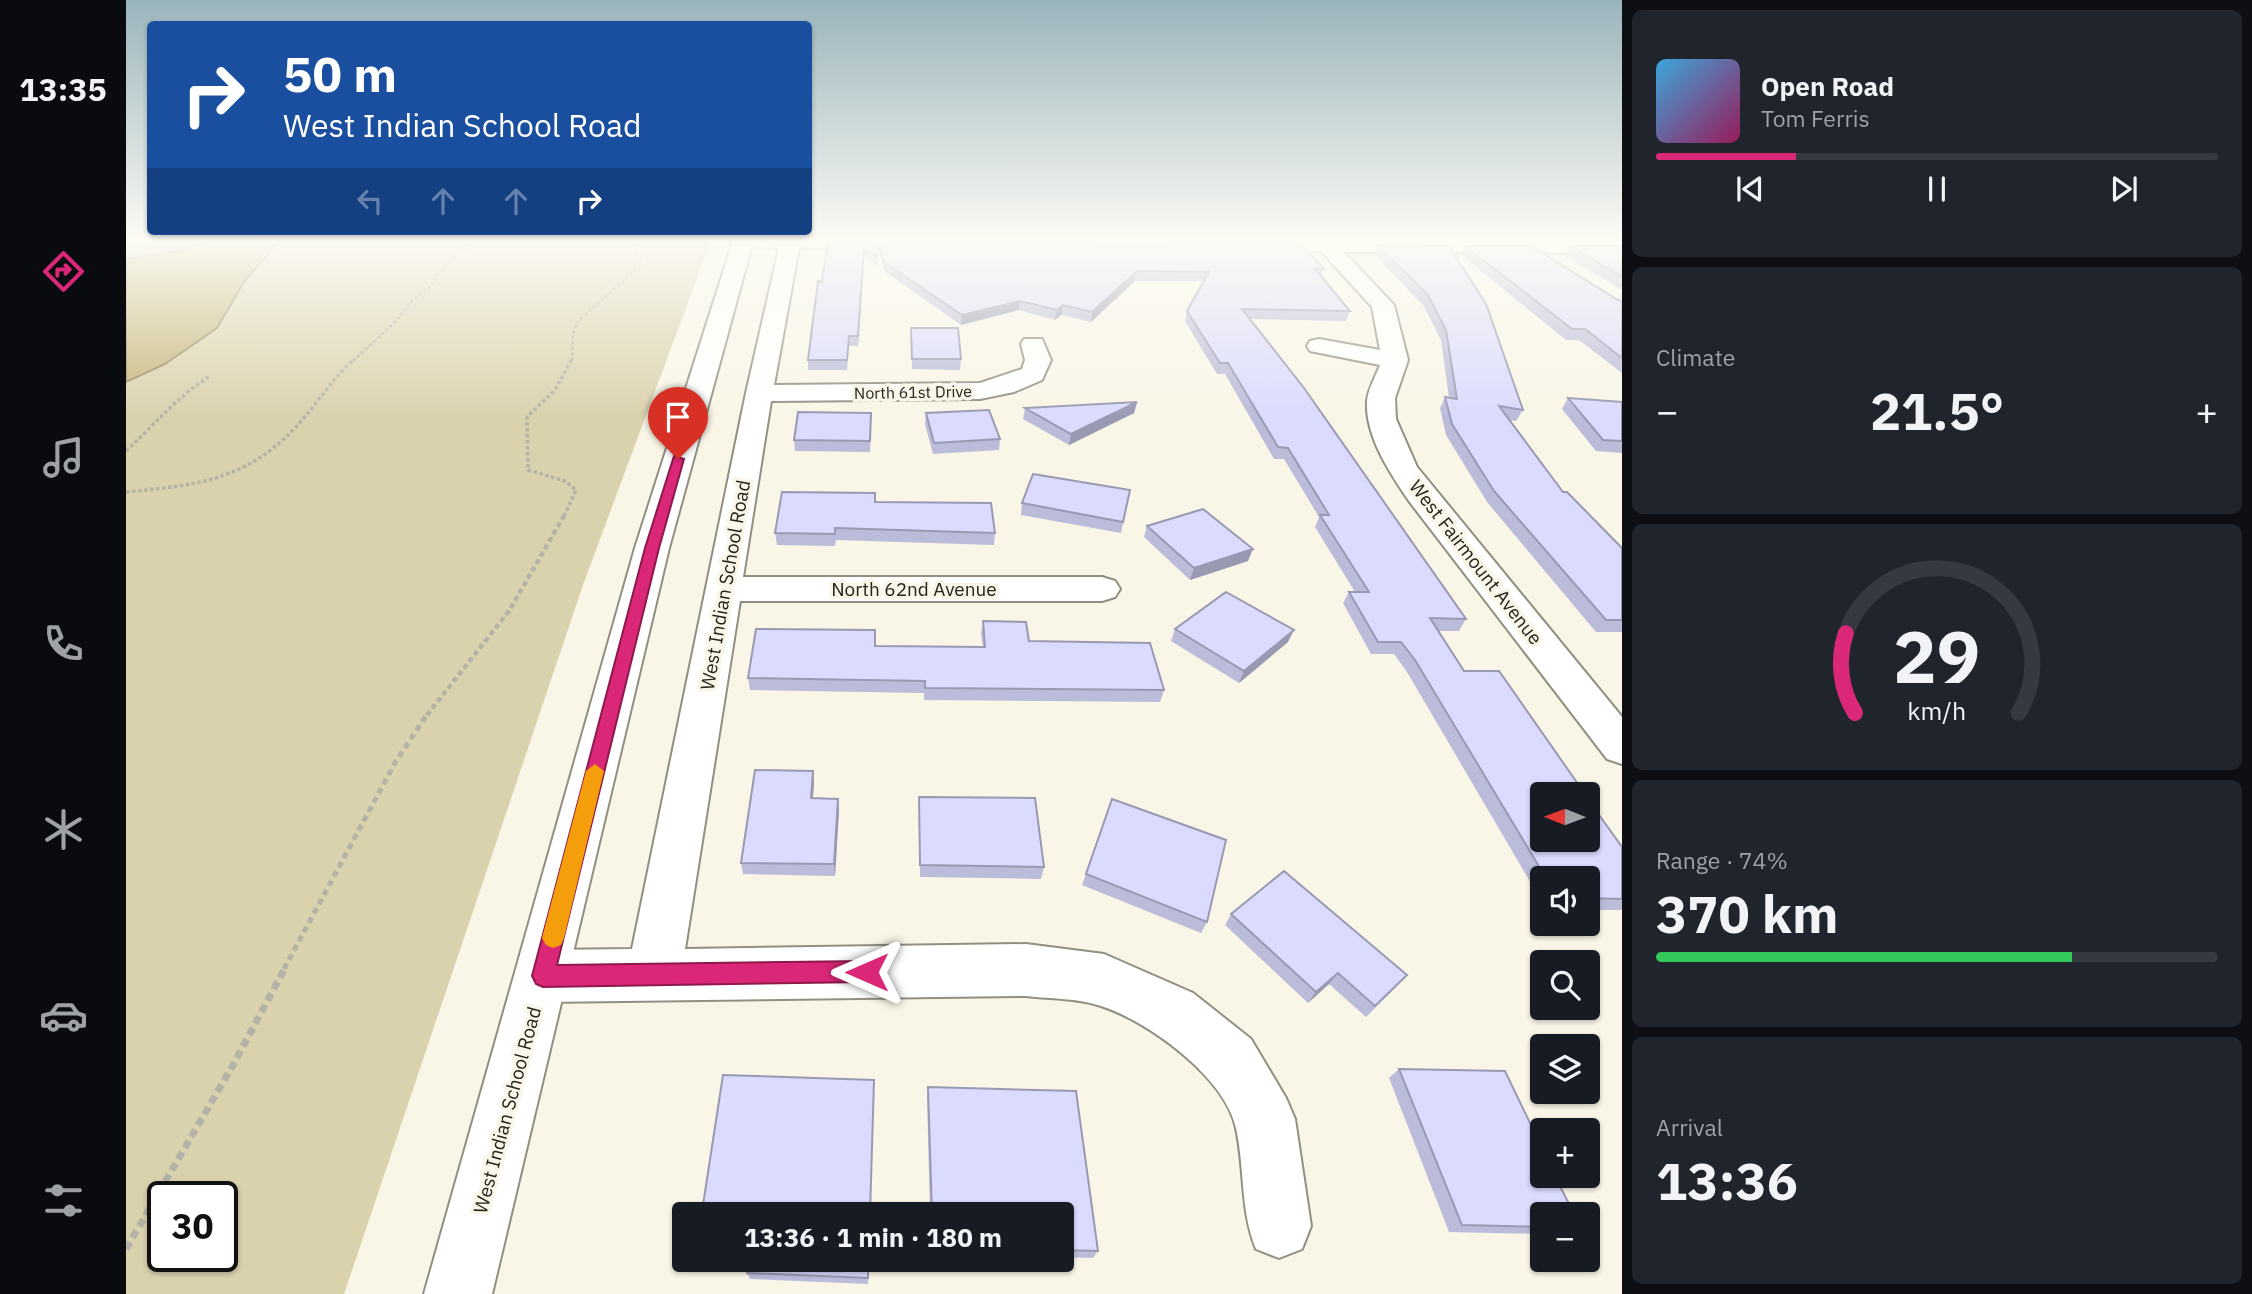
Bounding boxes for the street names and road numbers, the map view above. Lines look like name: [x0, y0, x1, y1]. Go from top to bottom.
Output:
street label: North 61st Drive: [854, 381, 972, 403]
street label: West Fairmount Avenue: [1404, 475, 1548, 649]
street label: West Indian School Road: [695, 478, 755, 692]
street label: North 62nd Avenue: [831, 577, 997, 601]
street label: West Indian School Road: [468, 1004, 546, 1216]

